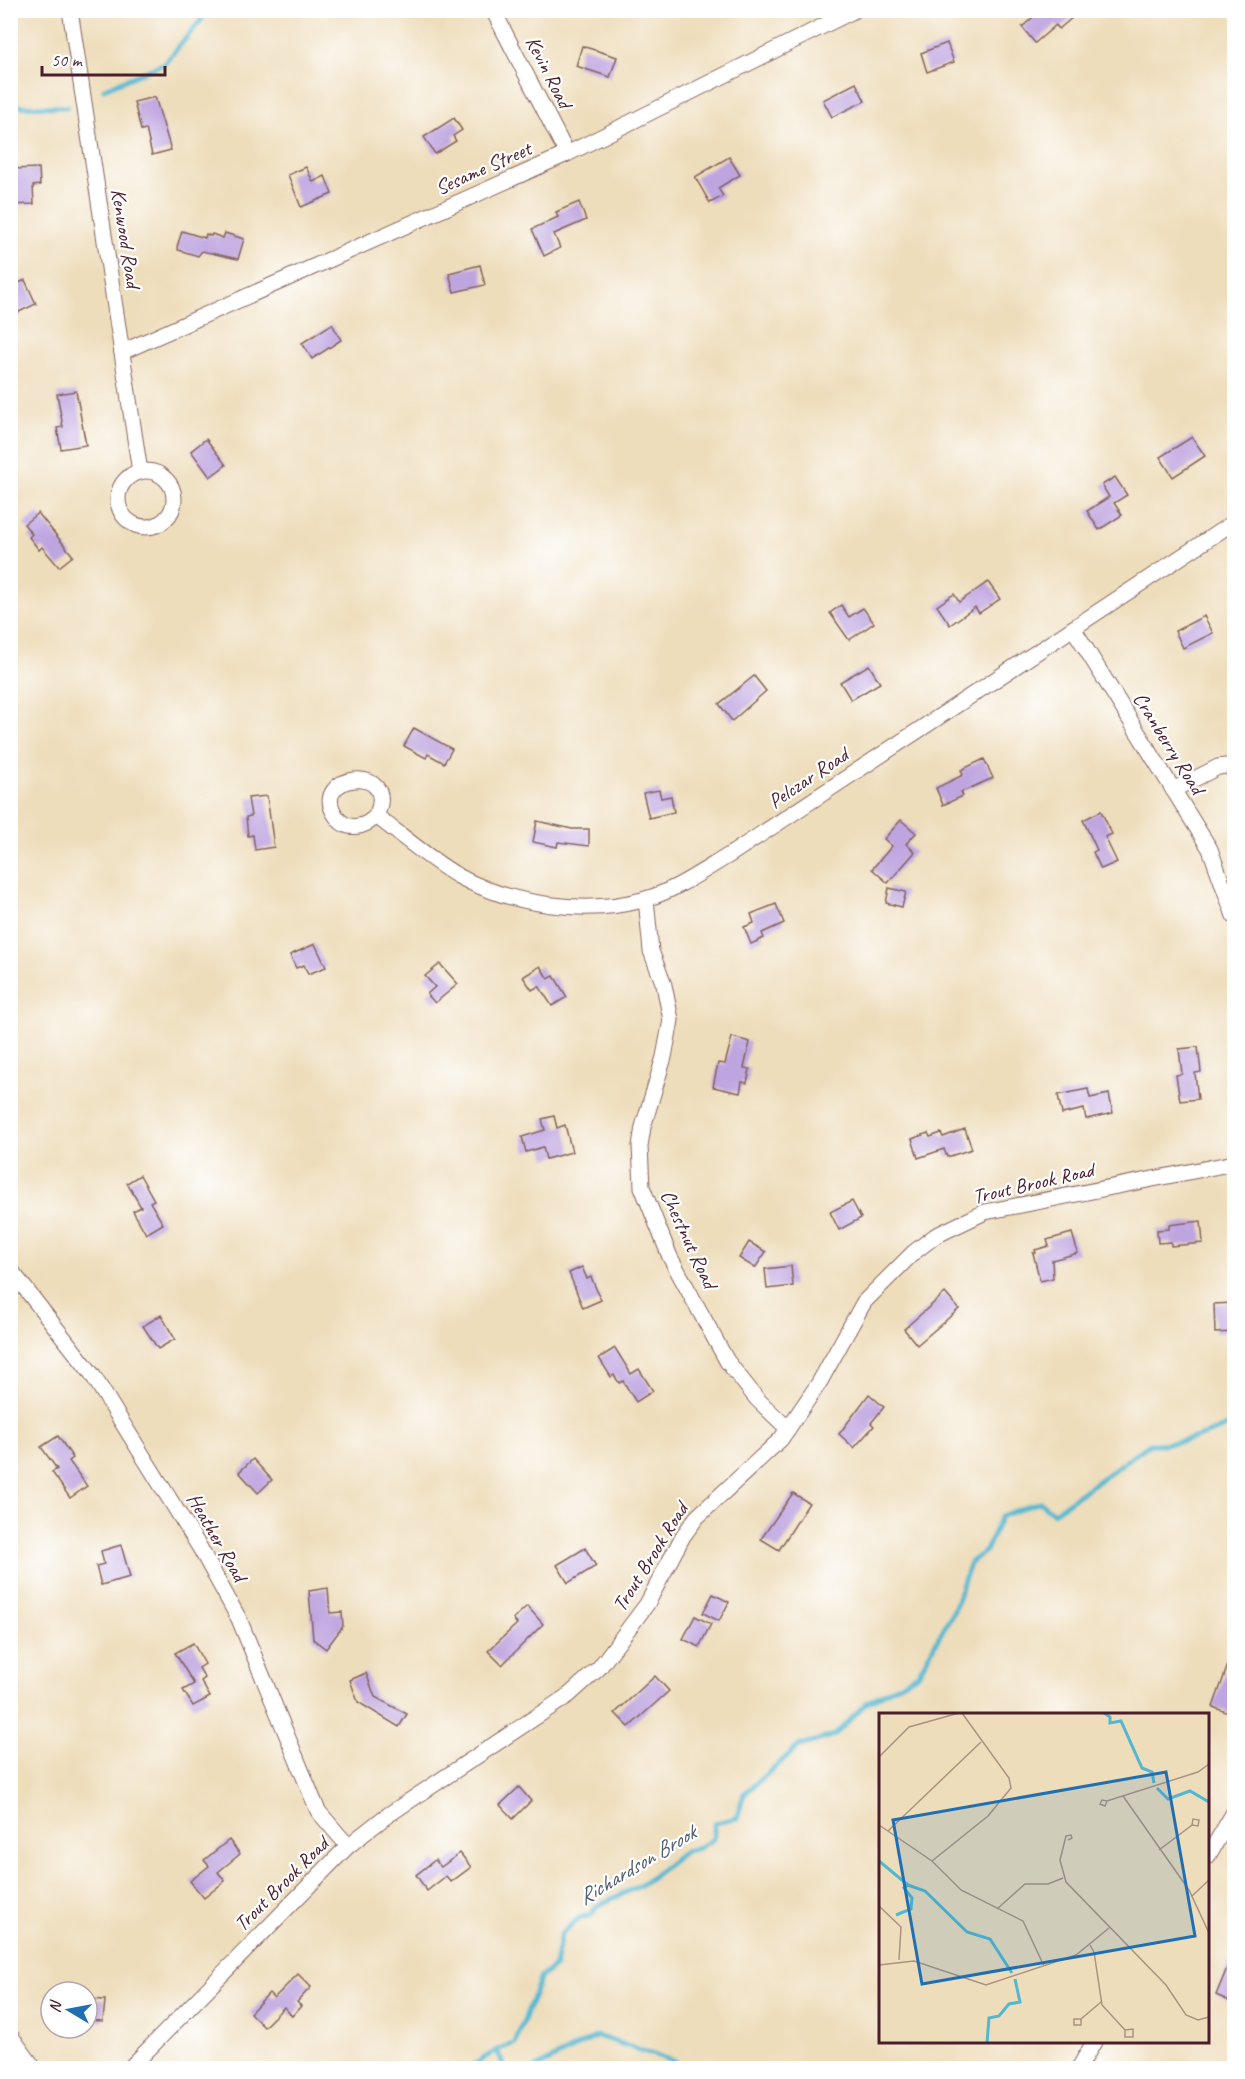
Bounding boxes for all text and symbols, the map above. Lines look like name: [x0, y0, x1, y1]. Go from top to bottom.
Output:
street label: Kevin Road: [520, 32, 579, 115]
scale bar: [42, 39, 165, 77]
text: 50 m: [51, 49, 84, 71]
street label: Sesame Street: [431, 134, 537, 201]
street label: Kenwood Road: [105, 187, 147, 293]
street label: Cranberry Road: [1127, 687, 1213, 802]
street label: Pelczar Road: [763, 740, 856, 814]
street label: Trout Brook Road: [970, 1156, 1100, 1210]
street label: Chestnut Road: [655, 1186, 724, 1295]
street label: Heather Road: [181, 1488, 255, 1589]
street label: Trout Brook Road: [606, 1495, 696, 1616]
inset map: [879, 1713, 1209, 2043]
water label: Richardson Brook: [573, 1817, 704, 1911]
street label: Trout Brook Road: [228, 1829, 336, 1937]
north arrow: [39, 1980, 99, 2040]
text: N: [45, 1998, 66, 2014]

